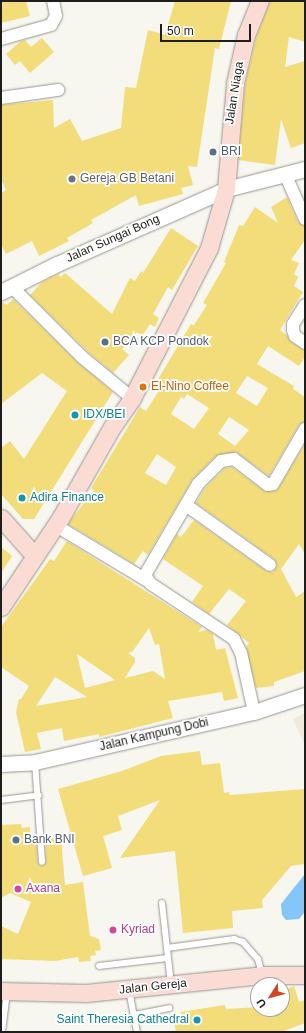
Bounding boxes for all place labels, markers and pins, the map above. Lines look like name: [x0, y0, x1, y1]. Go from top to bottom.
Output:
place label: BRI: [221, 145, 241, 159]
marker: BRI: [208, 147, 218, 157]
place label: Gereja GB Betani: [80, 172, 174, 186]
marker: Gereja GB Betani: [67, 174, 77, 184]
place label: BCA KCP Pondok: [113, 335, 210, 349]
marker: BCA KCP Pondok: [100, 337, 110, 347]
place label: El-Nino Coffee: [151, 380, 229, 394]
marker: El-Nino Coffee: [138, 382, 148, 392]
place label: IDX/BEI: [83, 408, 126, 422]
marker: IDX/BEI: [70, 410, 80, 420]
place label: Adira Finance: [30, 491, 104, 505]
marker: Adira Finance: [17, 493, 27, 503]
place label: Bank BNI: [24, 833, 75, 847]
marker: Bank BNI: [11, 835, 21, 845]
place label: Axana: [26, 882, 60, 896]
marker: Axana: [13, 884, 23, 894]
place label: Kyriad: [121, 923, 155, 937]
marker: Kyriad: [108, 925, 118, 935]
place label: Saint Theresia Cathedral: [56, 1013, 189, 1027]
marker: Saint Theresia Cathedral: [192, 1015, 202, 1025]

